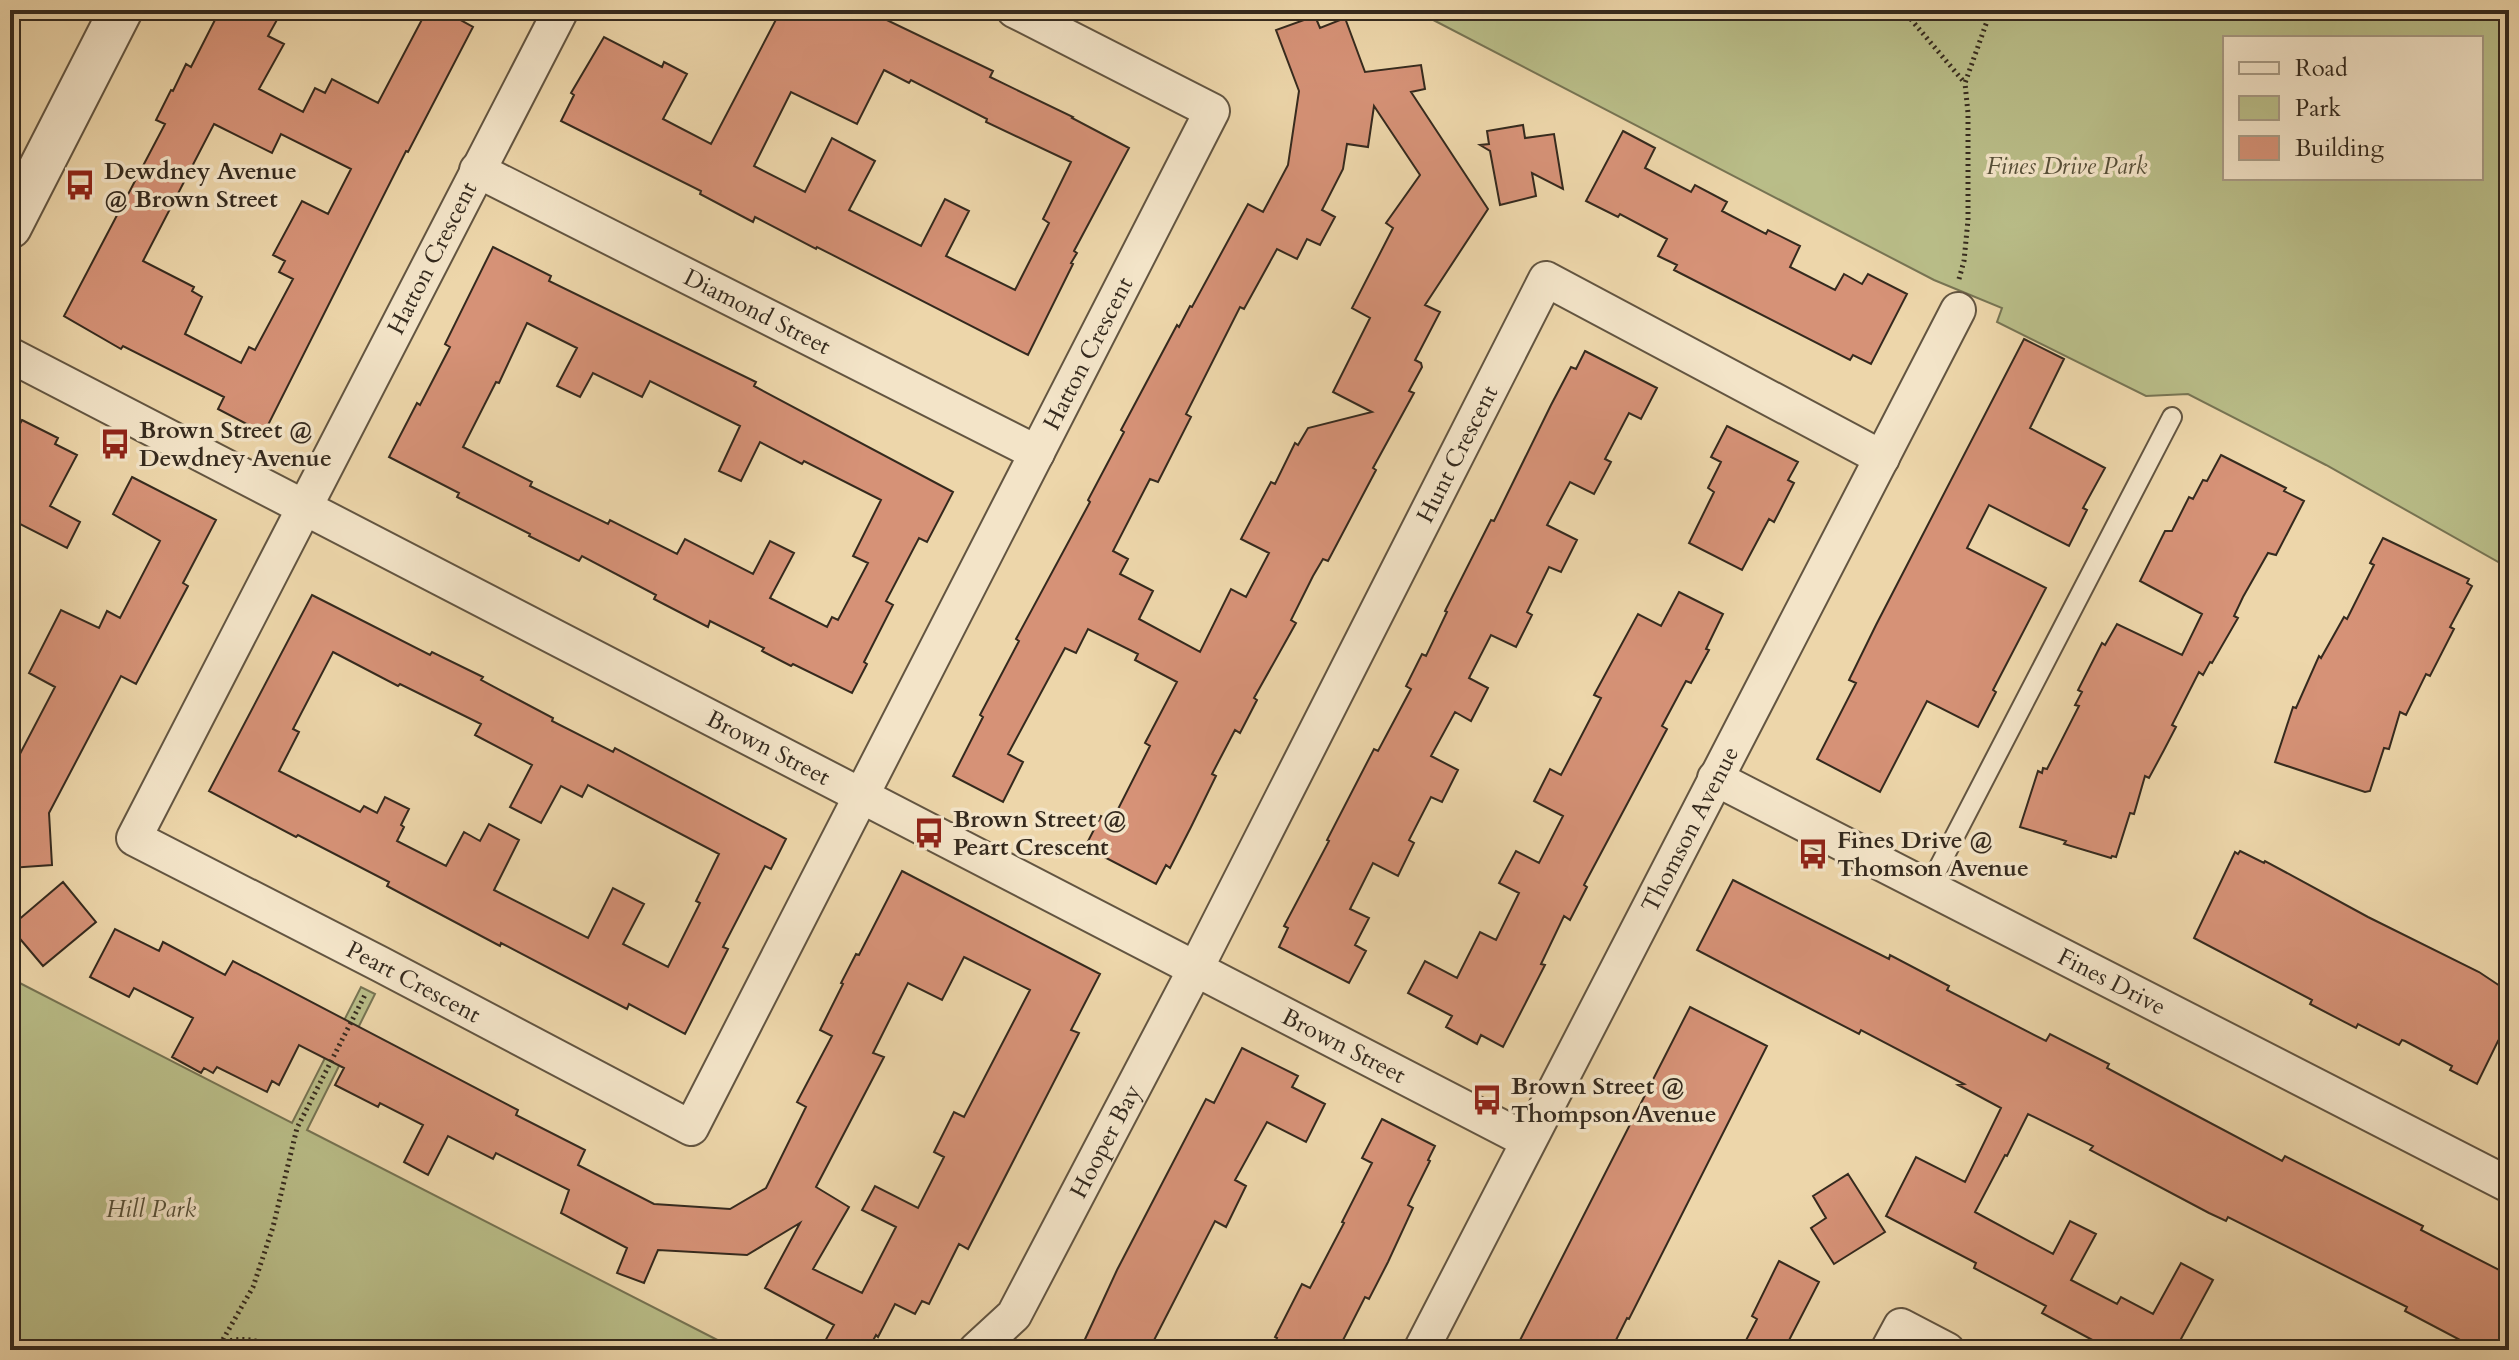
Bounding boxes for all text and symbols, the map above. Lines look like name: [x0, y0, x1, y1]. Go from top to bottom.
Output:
legend: [2223, 36, 2483, 180]
text: Road: [2295, 52, 2348, 85]
text: Park: [2295, 92, 2341, 125]
text: Building: [2295, 132, 2385, 165]
park label: Fines Drive Park: [1987, 150, 2148, 183]
place label: Dewdney Avenue @ Brown Street: [104, 155, 297, 216]
bus stop icon: Dewdney Avenue @ Brown Street: [63, 168, 97, 202]
street label: Hatton Crescent: [380, 176, 485, 340]
street label: Diamond Street: [678, 261, 836, 363]
street label: Hatton Crescent: [1035, 271, 1141, 436]
street label: Hunt Crescent: [1409, 379, 1506, 529]
place label: Brown Street @ Dewdney Avenue: [139, 414, 332, 475]
bus stop icon: Brown Street @ Dewdney Avenue: [98, 427, 132, 461]
street label: Brown Street: [701, 702, 836, 794]
street label: Thomson Avenue: [1634, 741, 1747, 918]
place label: Brown Street @ Peart Crescent: [953, 803, 1127, 864]
bus stop icon: Brown Street @ Peart Crescent: [912, 816, 946, 850]
place label: Fines Drive @ Thomson Avenue: [1837, 824, 2029, 885]
bus stop icon: Fines Drive @ Thomson Avenue: [1796, 837, 1830, 871]
street label: Peart Crescent: [340, 933, 487, 1031]
street label: Fines Drive: [2052, 940, 2171, 1023]
street label: Brown Street: [1276, 1000, 1412, 1092]
place label: Brown Street @ Thompson Avenue: [1511, 1070, 1717, 1131]
street label: Hooper Bay: [1062, 1078, 1149, 1204]
bus stop icon: Brown Street @ Thompson Avenue: [1470, 1083, 1504, 1117]
park label: Hill Park: [106, 1193, 196, 1226]

